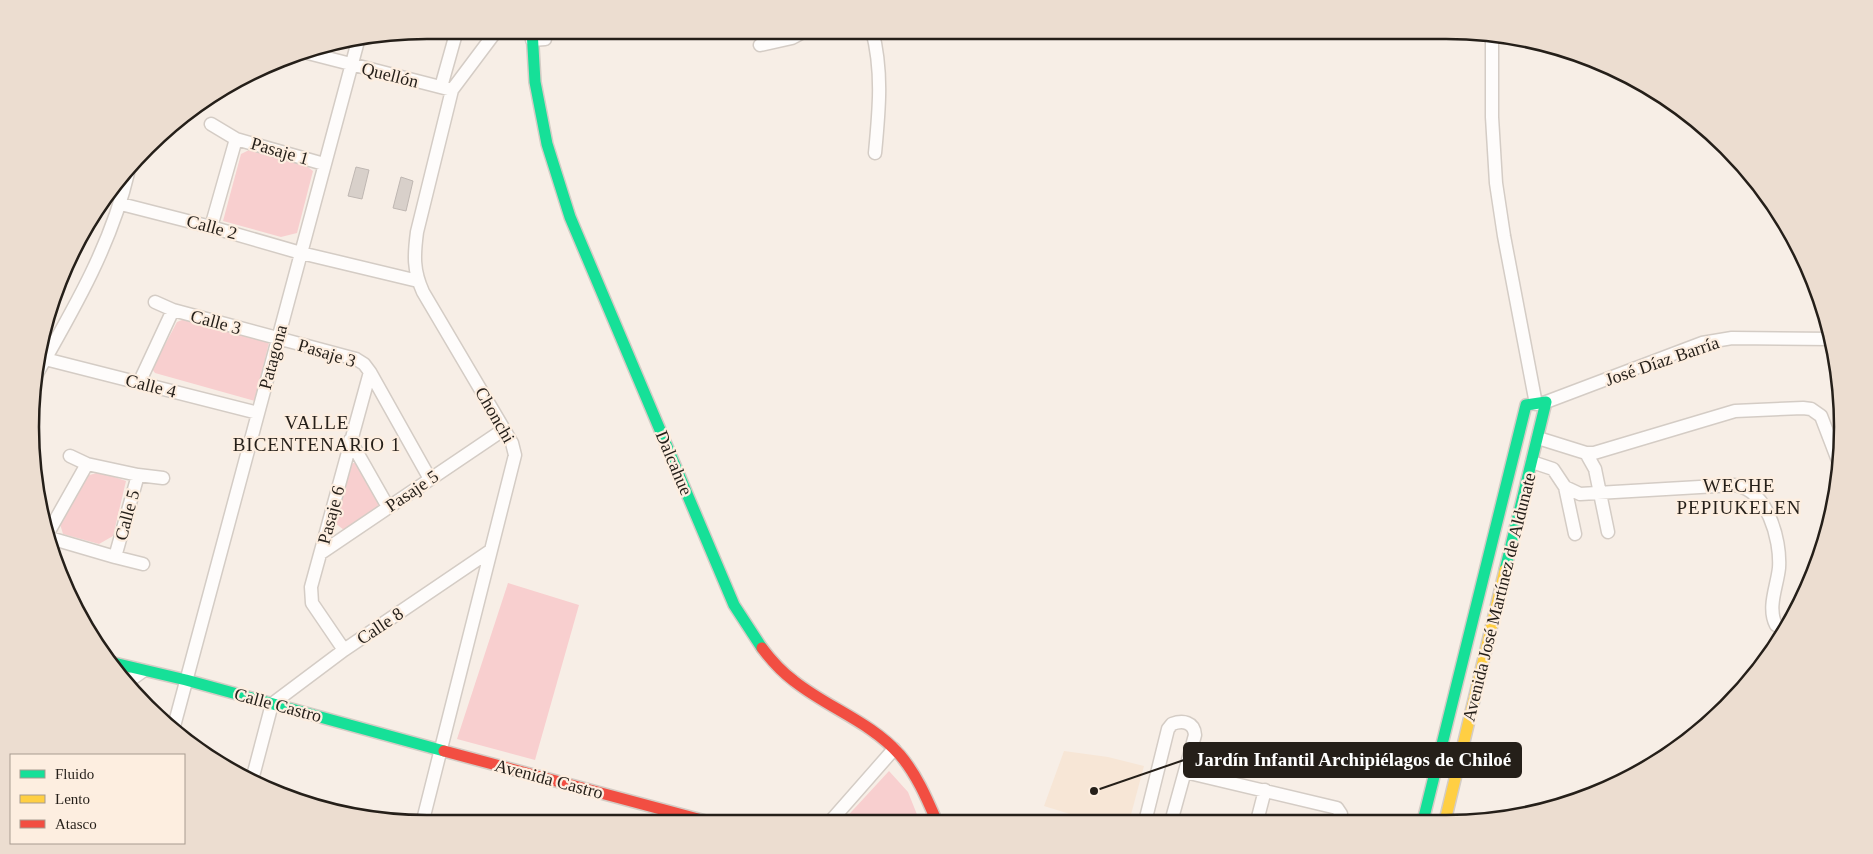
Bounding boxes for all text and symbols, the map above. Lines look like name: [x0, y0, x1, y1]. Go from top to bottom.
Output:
street label: Quellón: [359, 58, 421, 92]
street label: Pasaje 1: [249, 133, 311, 169]
street label: Calle 2: [185, 211, 239, 243]
street label: Calle 3: [189, 306, 243, 338]
street label: Patagona: [255, 323, 291, 391]
street label: José Díaz Barría: [1603, 332, 1722, 390]
street label: Pasaje 3: [296, 335, 358, 371]
street label: Calle 4: [124, 370, 178, 402]
street label: Chonchi: [471, 384, 519, 446]
district label: VALLE BICENTENARIO 1: [233, 412, 401, 455]
street label: Dalcahue: [652, 428, 696, 498]
street label: Pasaje 5: [382, 466, 442, 516]
street label: Avenida José Martínez de Aldunate: [1458, 471, 1540, 723]
district label: WECHE PEPIUKELEN: [1676, 475, 1802, 518]
street label: Pasaje 6: [314, 484, 348, 546]
street label: Calle 5: [111, 488, 143, 542]
street label: Calle 8: [353, 603, 407, 649]
street label: Calle Castro: [232, 684, 324, 726]
callout: Jardín Infantil Archipiélagos de Chiloé: [1184, 743, 1521, 777]
text: Jardín Infantil Archipiélagos de Chiloé: [1195, 749, 1511, 770]
legend: [10, 754, 185, 844]
street label: Avenida Castro: [493, 755, 605, 803]
text: Fluido: [55, 766, 94, 782]
text: Lento: [55, 791, 90, 807]
text: Atasco: [55, 816, 97, 832]

